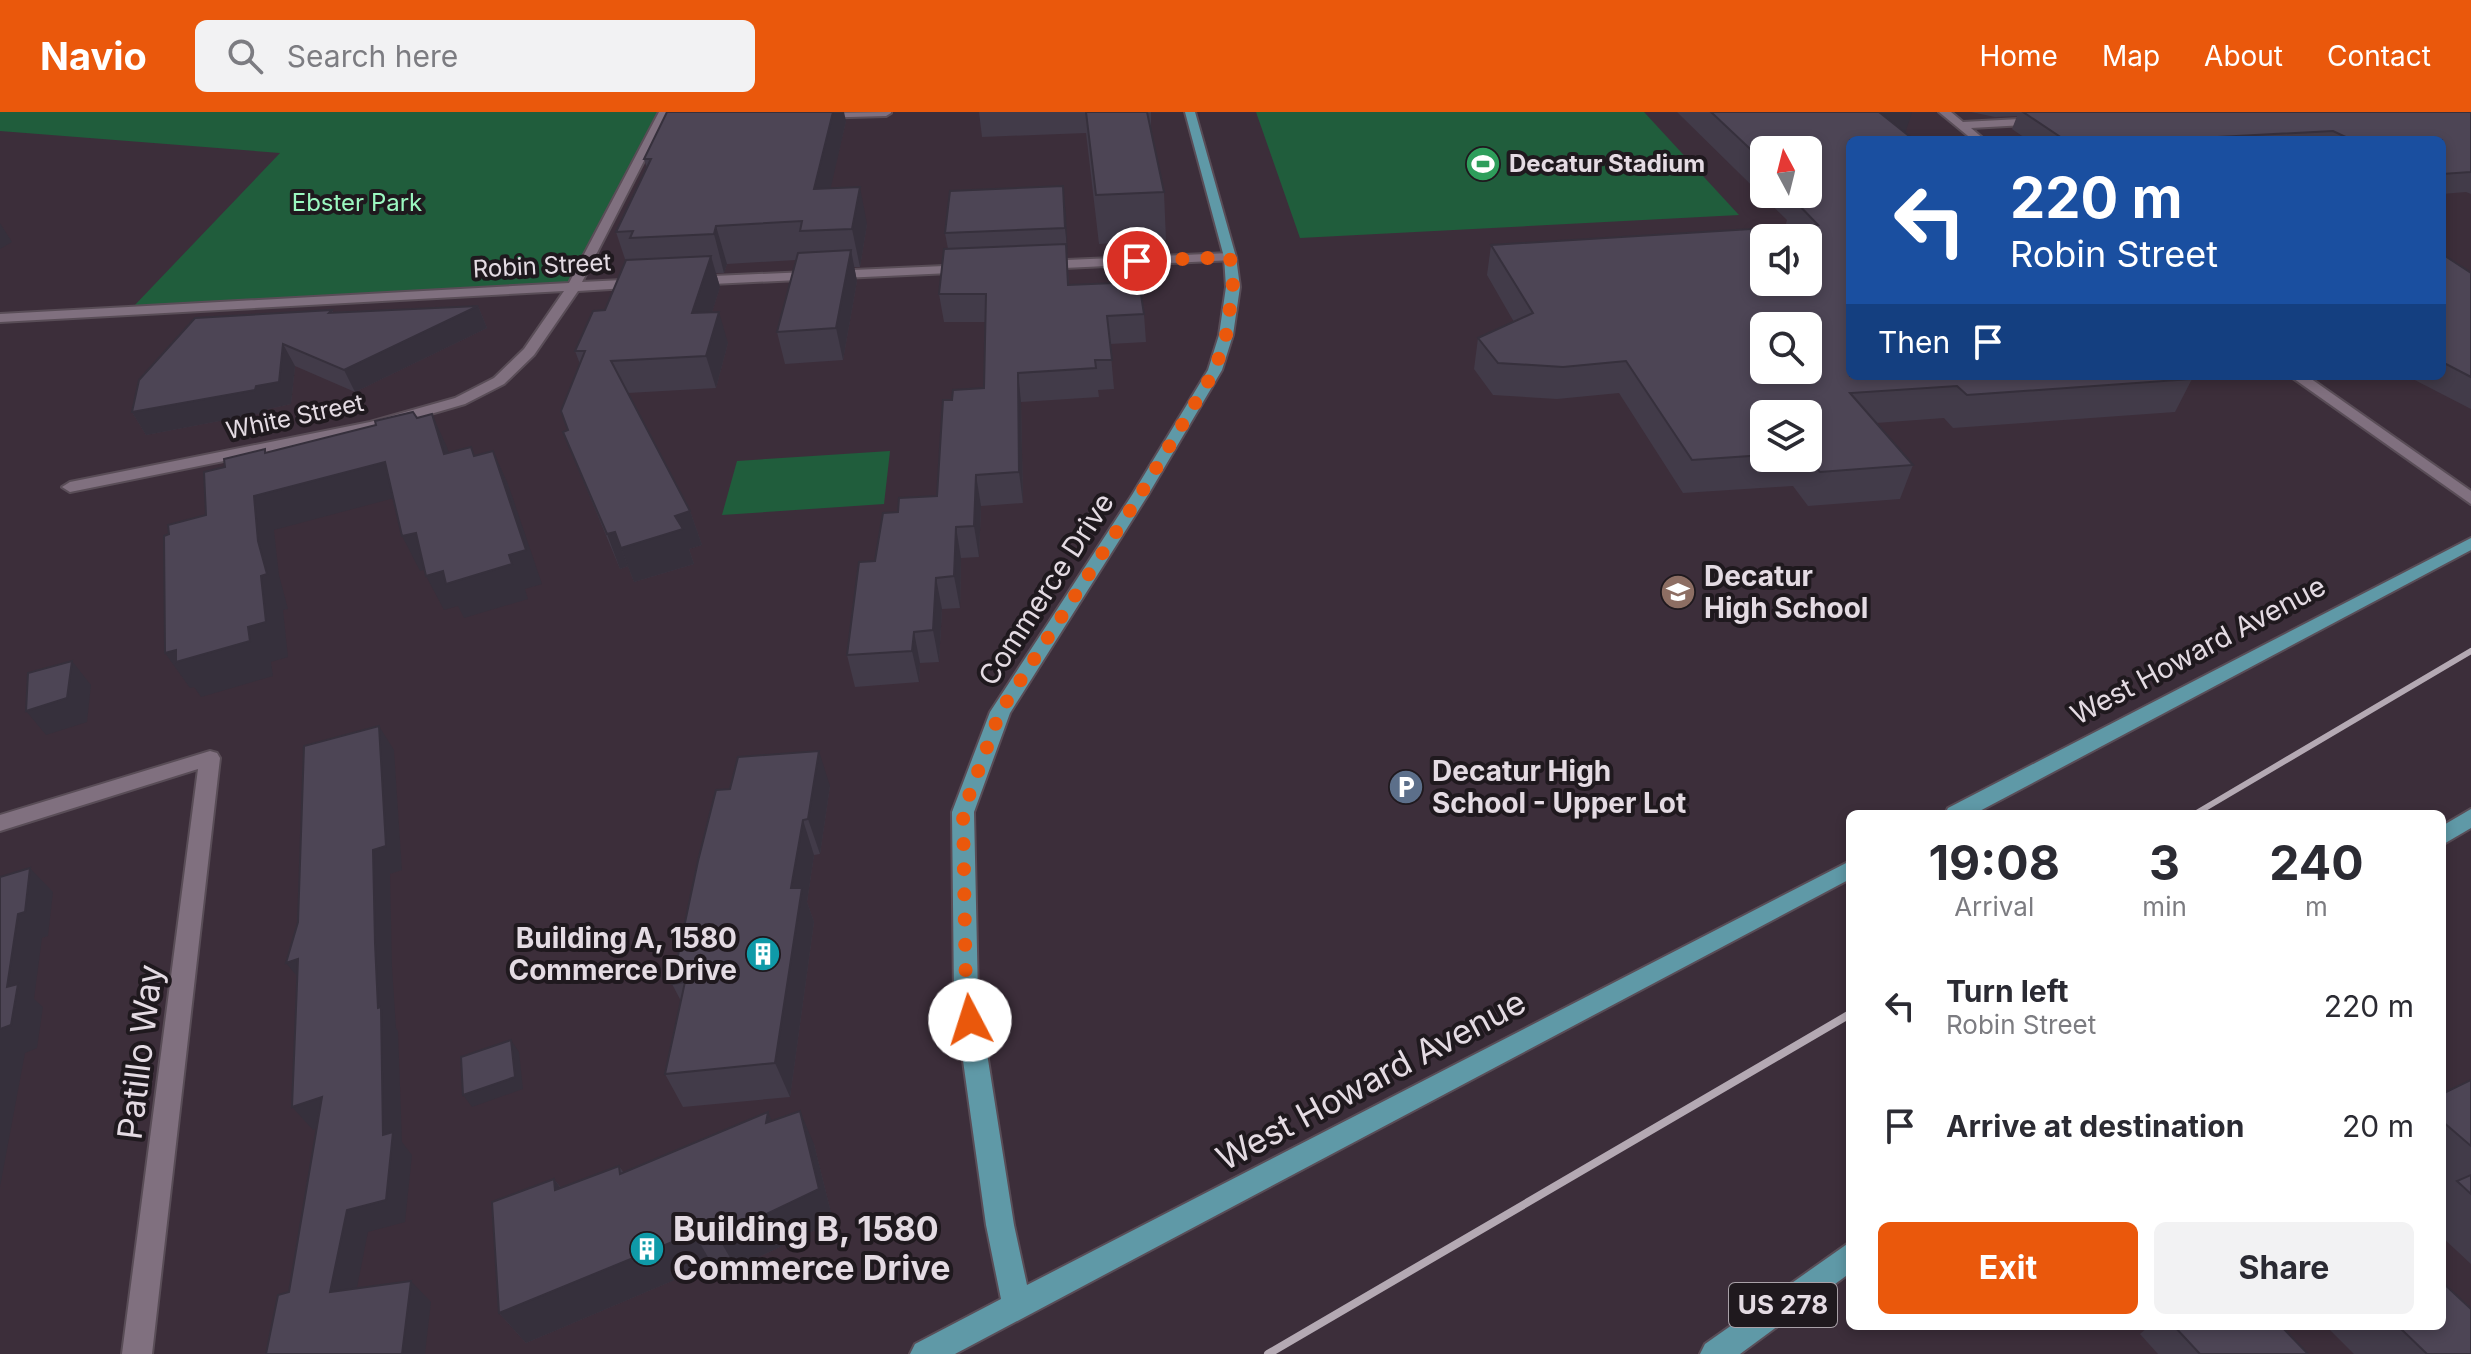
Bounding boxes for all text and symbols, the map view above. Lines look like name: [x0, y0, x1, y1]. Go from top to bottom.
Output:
search box: [195, 20, 755, 92]
text: Navio: [40, 33, 147, 79]
icon: search: [223, 34, 267, 78]
text: Search here: [287, 38, 458, 74]
text: Home: [1979, 39, 2058, 73]
text: Map: [2102, 39, 2160, 73]
text: About: [2204, 39, 2283, 73]
text: Contact: [2327, 39, 2431, 73]
north arrow: [1750, 136, 1822, 208]
map controls: [1750, 136, 1822, 472]
sports icon: Decatur Stadium: [1464, 145, 1502, 183]
place label: Decatur Stadium: [1509, 149, 1705, 178]
text: 220 m: [2010, 164, 2183, 232]
icon: left: [1878, 168, 1982, 272]
park label: Ebster Park: [292, 188, 422, 217]
button: sound: [1750, 224, 1822, 296]
pin: [1103, 227, 1171, 295]
text: Robin Street: [2010, 232, 2218, 276]
icon: arrive: [1115, 239, 1159, 283]
street label: Robin Street: [472, 247, 612, 284]
button: search: [1750, 312, 1822, 384]
icon: arrive: [1966, 320, 2010, 364]
text: Then: [1878, 324, 1950, 360]
street label: White Street: [224, 388, 366, 445]
button: layers: [1750, 400, 1822, 472]
street label: Commerce Drive: [971, 486, 1121, 692]
place label: Decatur High School: [1704, 559, 1868, 625]
street label: West Howard Avenue: [2065, 568, 2331, 732]
school or university icon: Decatur High School: [1659, 573, 1697, 611]
place label: Decatur High School - Upper Lot: [1432, 754, 1686, 820]
parking icon: Decatur High School - Upper Lot: [1387, 768, 1425, 806]
text: 19:08: [1928, 833, 2060, 892]
text: 3: [2149, 833, 2180, 892]
text: 240: [2269, 833, 2364, 892]
text: Arrival: [1954, 891, 2034, 922]
text: min: [2142, 891, 2187, 922]
text: m: [2305, 891, 2328, 922]
place label: Building A, 1580 Commerce Drive: [508, 921, 737, 987]
building icon: Building A, 1580 Commerce Drive: [744, 935, 782, 973]
street label: Patillo Way: [108, 962, 171, 1142]
text: Turn left: [1946, 973, 2068, 1009]
position arrow: [928, 978, 1012, 1062]
street label: West Howard Avenue: [1209, 981, 1532, 1178]
icon: left: [1878, 984, 1922, 1028]
text: 220 m: [2324, 988, 2414, 1024]
text: Robin Street: [1946, 1009, 2096, 1040]
icon: arrive: [1878, 1104, 1922, 1148]
text: Arrive at destination: [1946, 1108, 2244, 1144]
text: 20 m: [2342, 1108, 2414, 1144]
place label: Building B, 1580 Commerce Drive: [673, 1208, 951, 1288]
button: Exit: [1878, 1222, 2138, 1314]
button: Share: [2154, 1222, 2414, 1314]
building icon: Building B, 1580 Commerce Drive: [628, 1230, 666, 1268]
road number: US 278: [1729, 1283, 1837, 1327]

